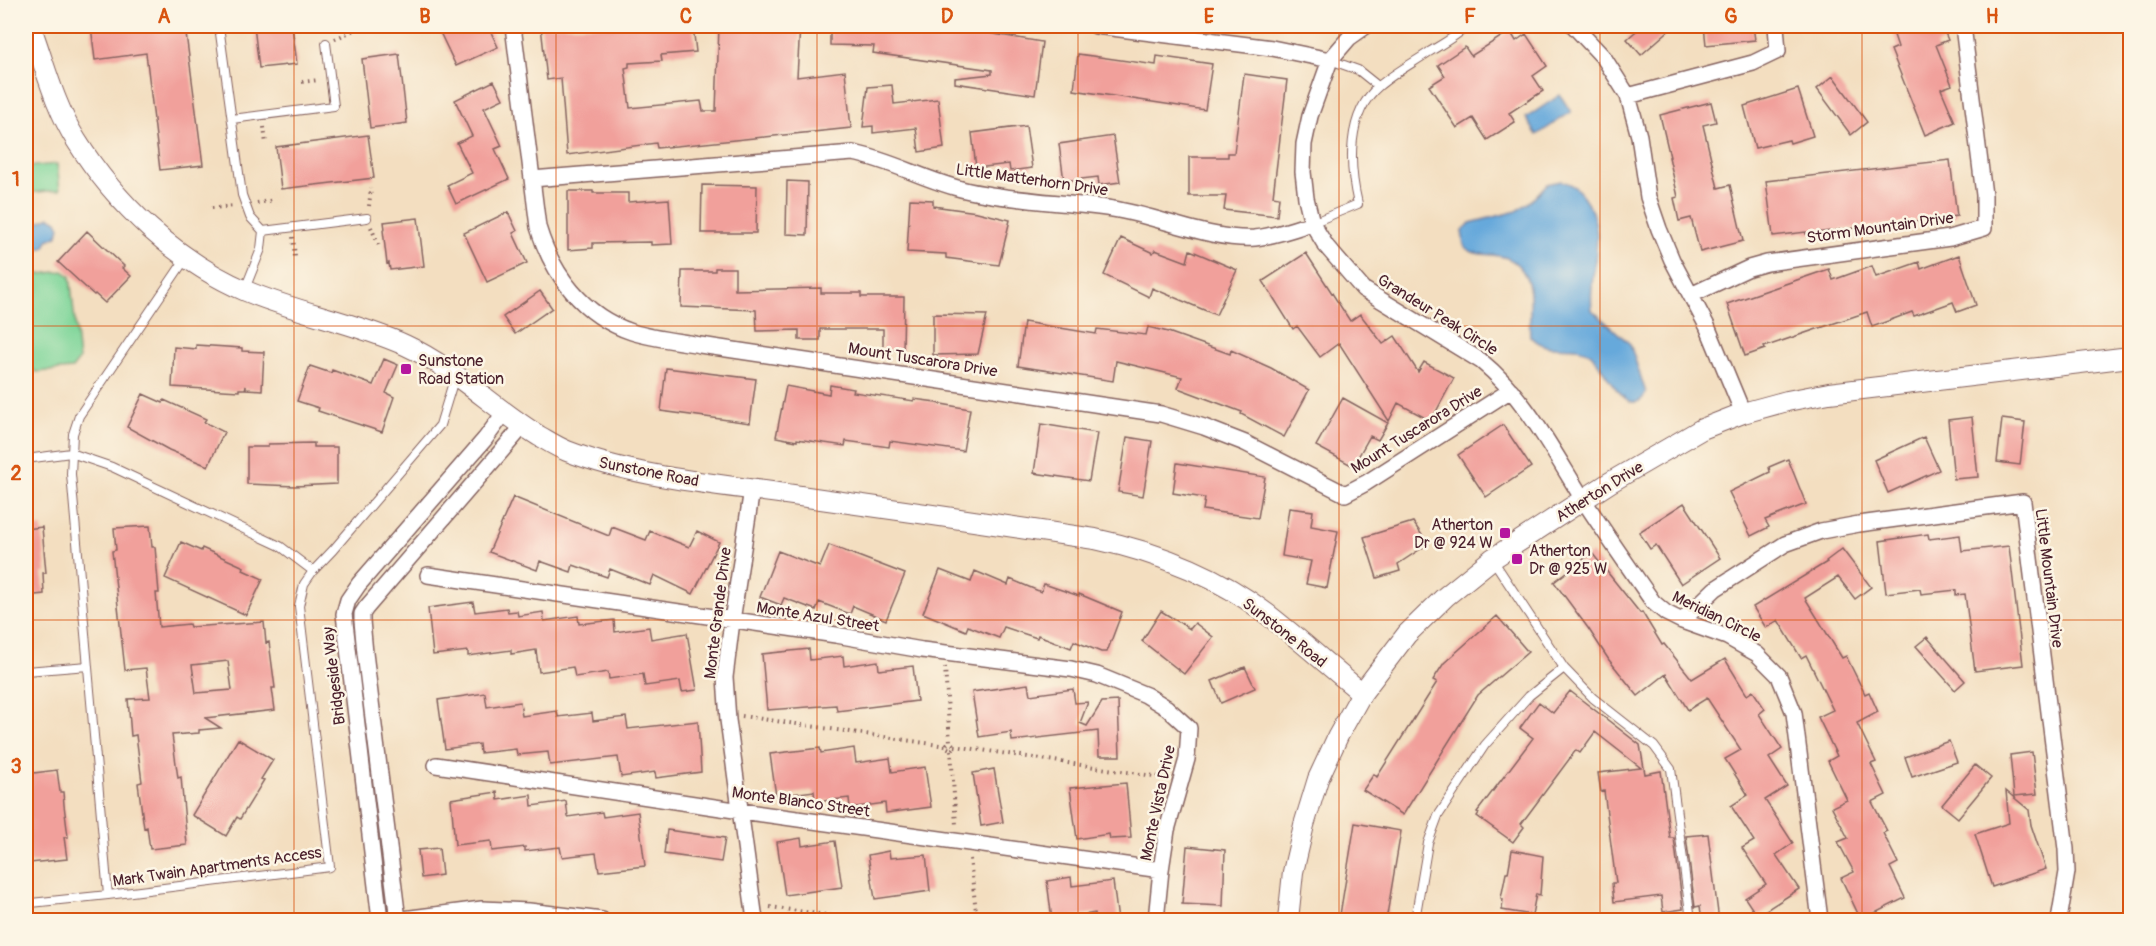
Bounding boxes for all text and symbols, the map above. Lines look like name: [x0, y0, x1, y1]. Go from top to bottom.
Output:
text: A: [158, 4, 171, 29]
text: B: [419, 4, 431, 29]
text: C: [680, 4, 692, 29]
text: D: [941, 4, 954, 29]
text: E: [1204, 4, 1215, 29]
text: F: [1464, 4, 1476, 29]
text: G: [1724, 4, 1738, 29]
text: H: [1986, 4, 1999, 29]
street label: Little Matterhorn Drive: [955, 159, 1109, 201]
text: 1: [12, 167, 20, 192]
street label: Storm Mountain Drive: [1805, 208, 1955, 248]
street label: Grandeur Peak Circle: [1374, 270, 1501, 360]
street label: Mount Tuscarora Drive: [847, 338, 999, 382]
place label: Sunstone Road Station: [418, 351, 504, 389]
marker: Sunstone Road Station: [399, 362, 413, 376]
street label: Mount Tuscarora Drive: [1347, 381, 1486, 478]
street label: Sunstone Road: [597, 452, 701, 492]
street label: Atherton Drive: [1552, 457, 1647, 527]
text: 2: [10, 461, 22, 486]
street label: Little Mountain Drive: [2031, 507, 2067, 649]
place label: Atherton Dr @ 924 W: [1414, 515, 1493, 553]
marker: Atherton Dr @ 924 W: [1498, 526, 1512, 540]
place label: Atherton Dr @ 925 W: [1529, 541, 1607, 579]
street label: Monte Grande Drive: [700, 546, 736, 680]
marker: Atherton Dr @ 925 W: [1510, 552, 1524, 566]
street label: Meridian Circle: [1669, 587, 1764, 647]
street label: Sunstone Road: [1238, 594, 1331, 672]
street label: Monte Azul Street: [755, 597, 881, 637]
street label: Bridgeside Way: [318, 626, 350, 726]
street label: Monte Vista Drive: [1136, 743, 1180, 863]
text: 3: [10, 754, 22, 779]
street label: Monte Blanco Street: [731, 782, 872, 822]
street label: Mark Twain Apartments Access: [111, 842, 323, 892]

